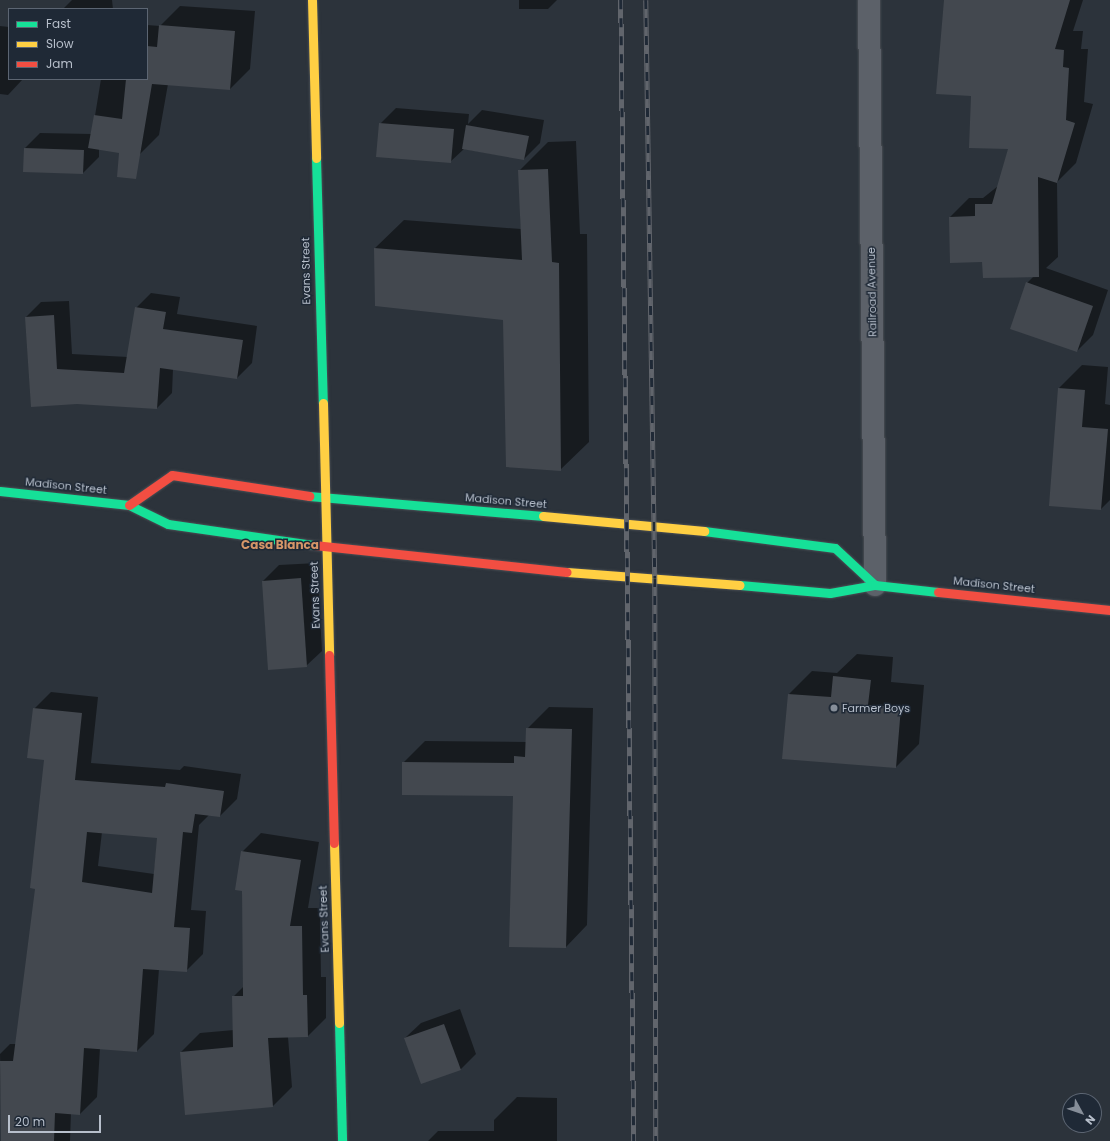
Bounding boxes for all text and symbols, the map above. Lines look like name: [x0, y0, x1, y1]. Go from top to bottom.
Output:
legend: [8, 8, 148, 80]
text: Fast: [46, 15, 71, 32]
text: Slow: [46, 35, 74, 52]
text: Jam: [46, 55, 73, 72]
street label: Evans Street: [299, 237, 313, 305]
street label: Railroad Avenue: [865, 247, 879, 337]
street label: Madison Street: [25, 475, 107, 497]
street label: Madison Street: [465, 491, 547, 511]
district label: Casa Blanca: [241, 538, 319, 552]
street label: Evans Street: [307, 561, 323, 629]
street label: Madison Street: [953, 574, 1035, 596]
place label: Farmer Boys: [842, 701, 910, 715]
marker: Farmer Boys: [829, 703, 839, 713]
street label: Evans Street: [316, 885, 332, 953]
north arrow: [1062, 1093, 1102, 1133]
scale bar: [10, 1107, 103, 1133]
text: N: [1082, 1112, 1099, 1128]
text: 20 m: [15, 1113, 45, 1130]

